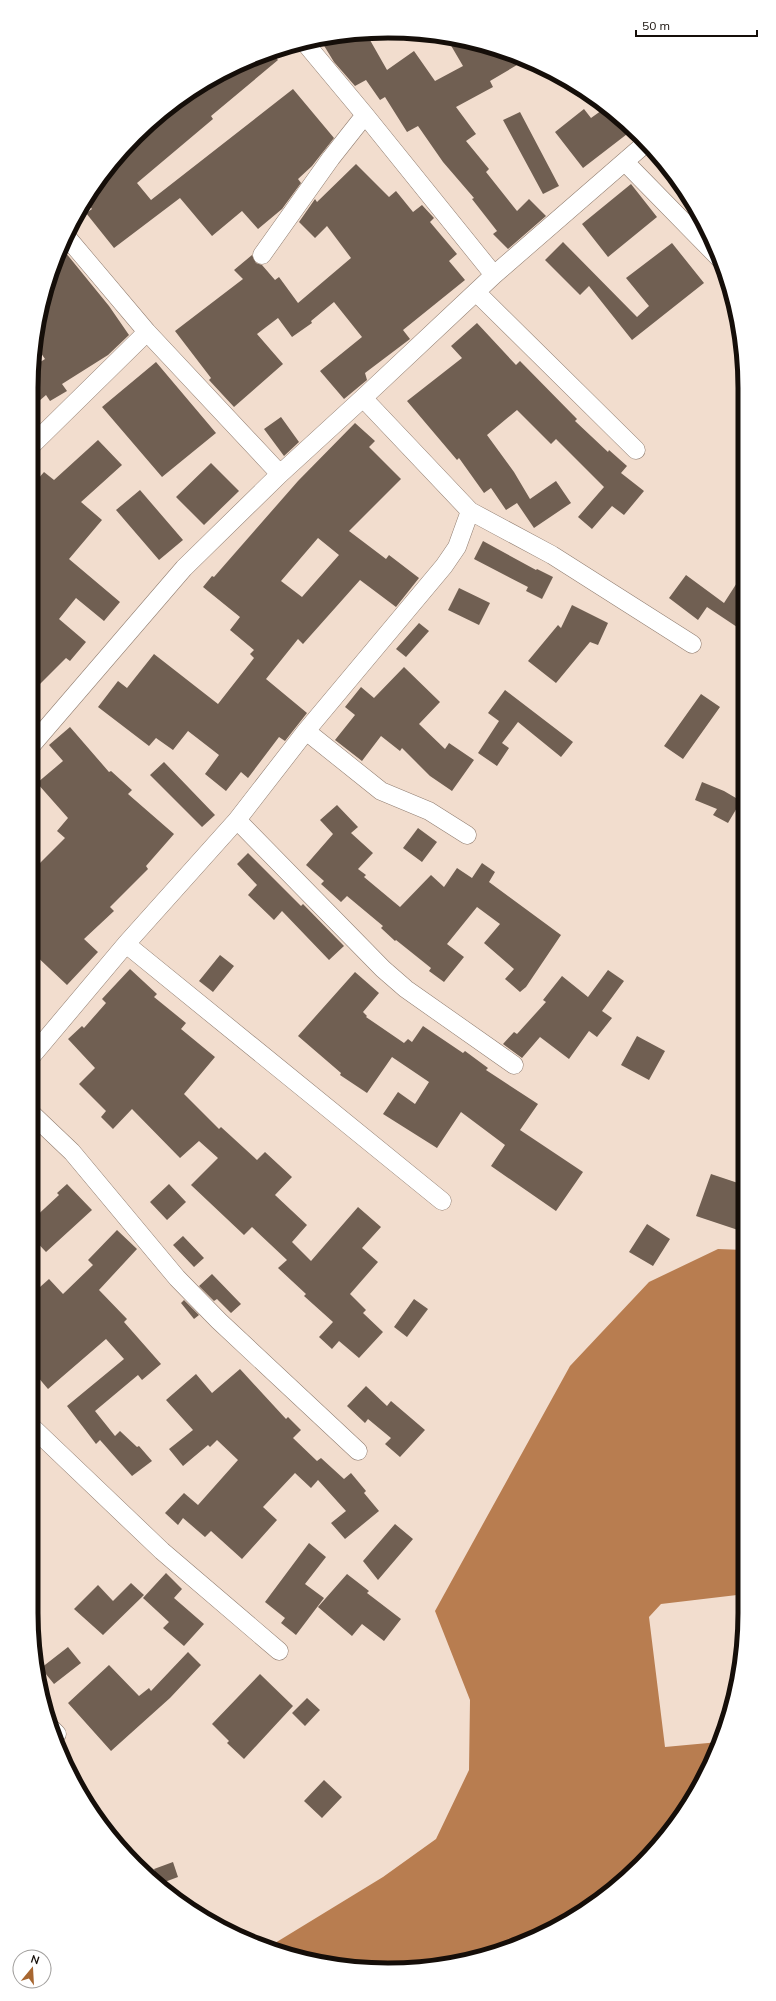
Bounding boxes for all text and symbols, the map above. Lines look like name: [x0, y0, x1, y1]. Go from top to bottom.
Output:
scale bar: [636, 12, 757, 38]
text: 50 m: [642, 18, 670, 33]
north arrow: [12, 1949, 52, 1989]
text: N: [29, 1952, 41, 1967]

